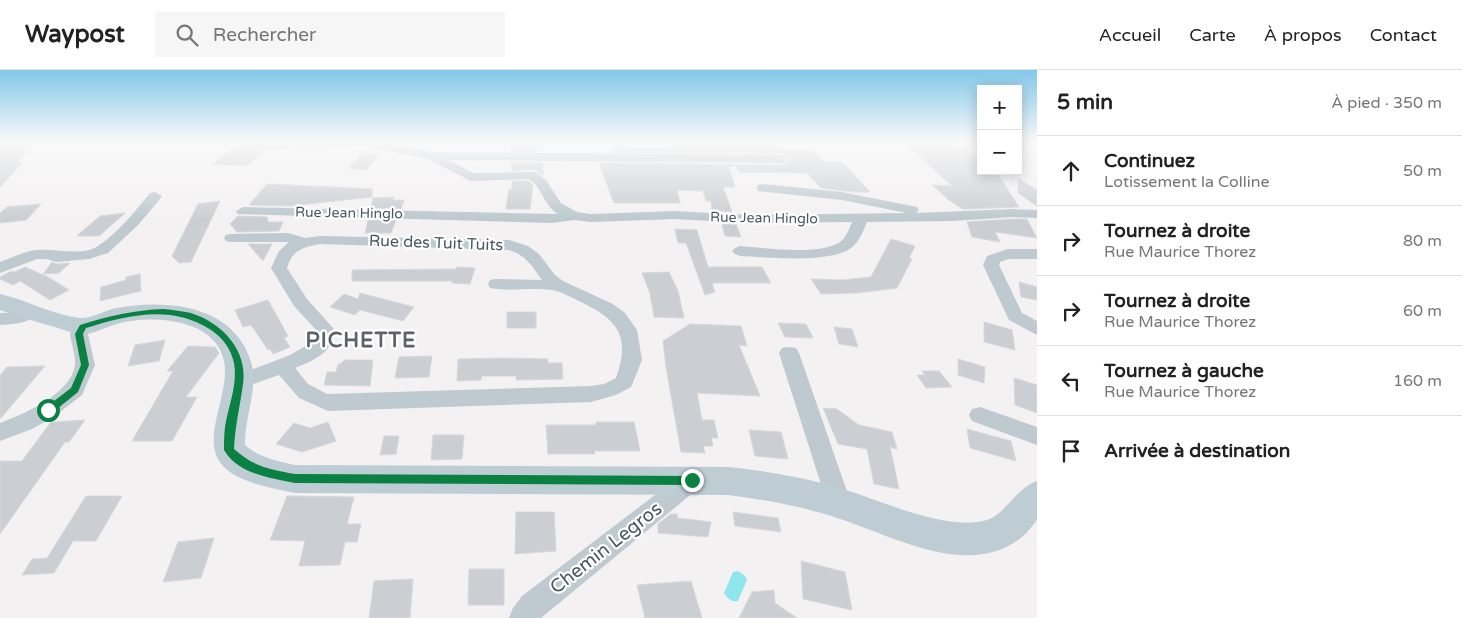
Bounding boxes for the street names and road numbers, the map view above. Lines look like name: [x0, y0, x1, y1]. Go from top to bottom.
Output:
street label: Rue Jean Hinglo: [295, 204, 403, 222]
street label: Rue Jean Hinglo: [710, 209, 818, 227]
street label: Rue des Tuit Tuits: [368, 231, 504, 255]
street label: Chemin Legros: [546, 498, 666, 598]

